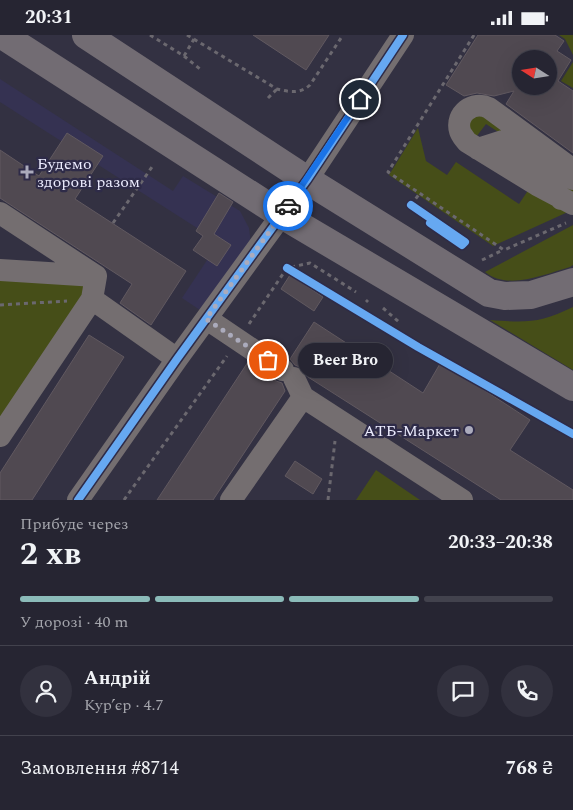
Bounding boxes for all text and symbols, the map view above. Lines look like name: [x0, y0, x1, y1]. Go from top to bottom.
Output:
text: 20:31: [25, 3, 73, 32]
north arrow: [512, 50, 558, 95]
map controls: [512, 50, 557, 95]
pin: [339, 78, 381, 120]
icon: home: [346, 85, 374, 113]
place label: Будемо здорові разом: [37, 152, 140, 194]
marker: Будемо здорові разом: [21, 166, 33, 178]
courier: [263, 181, 313, 231]
icon: car: [274, 192, 302, 220]
pin: [247, 339, 289, 381]
callout: Beer Bro: [298, 343, 393, 377]
icon: bag: [254, 346, 282, 374]
text: Beer Bro: [313, 348, 378, 372]
place label: АТБ-Маркет: [364, 419, 459, 443]
marker: АТБ-Маркет: [463, 424, 475, 436]
text: Прибуде через: [20, 512, 128, 536]
text: 20:33–20:38: [448, 528, 553, 557]
text: 2 хв: [20, 530, 81, 579]
text: У дорозі · 40 m: [20, 610, 128, 634]
text: Андрій: [84, 664, 151, 693]
button: person: [20, 665, 72, 717]
button: chat: [437, 665, 489, 717]
button: phone: [501, 665, 553, 717]
text: Кур’єр · 4.7: [84, 693, 163, 717]
text: Замовлення #8714: [20, 754, 179, 783]
text: 768 ₴: [506, 754, 553, 783]

